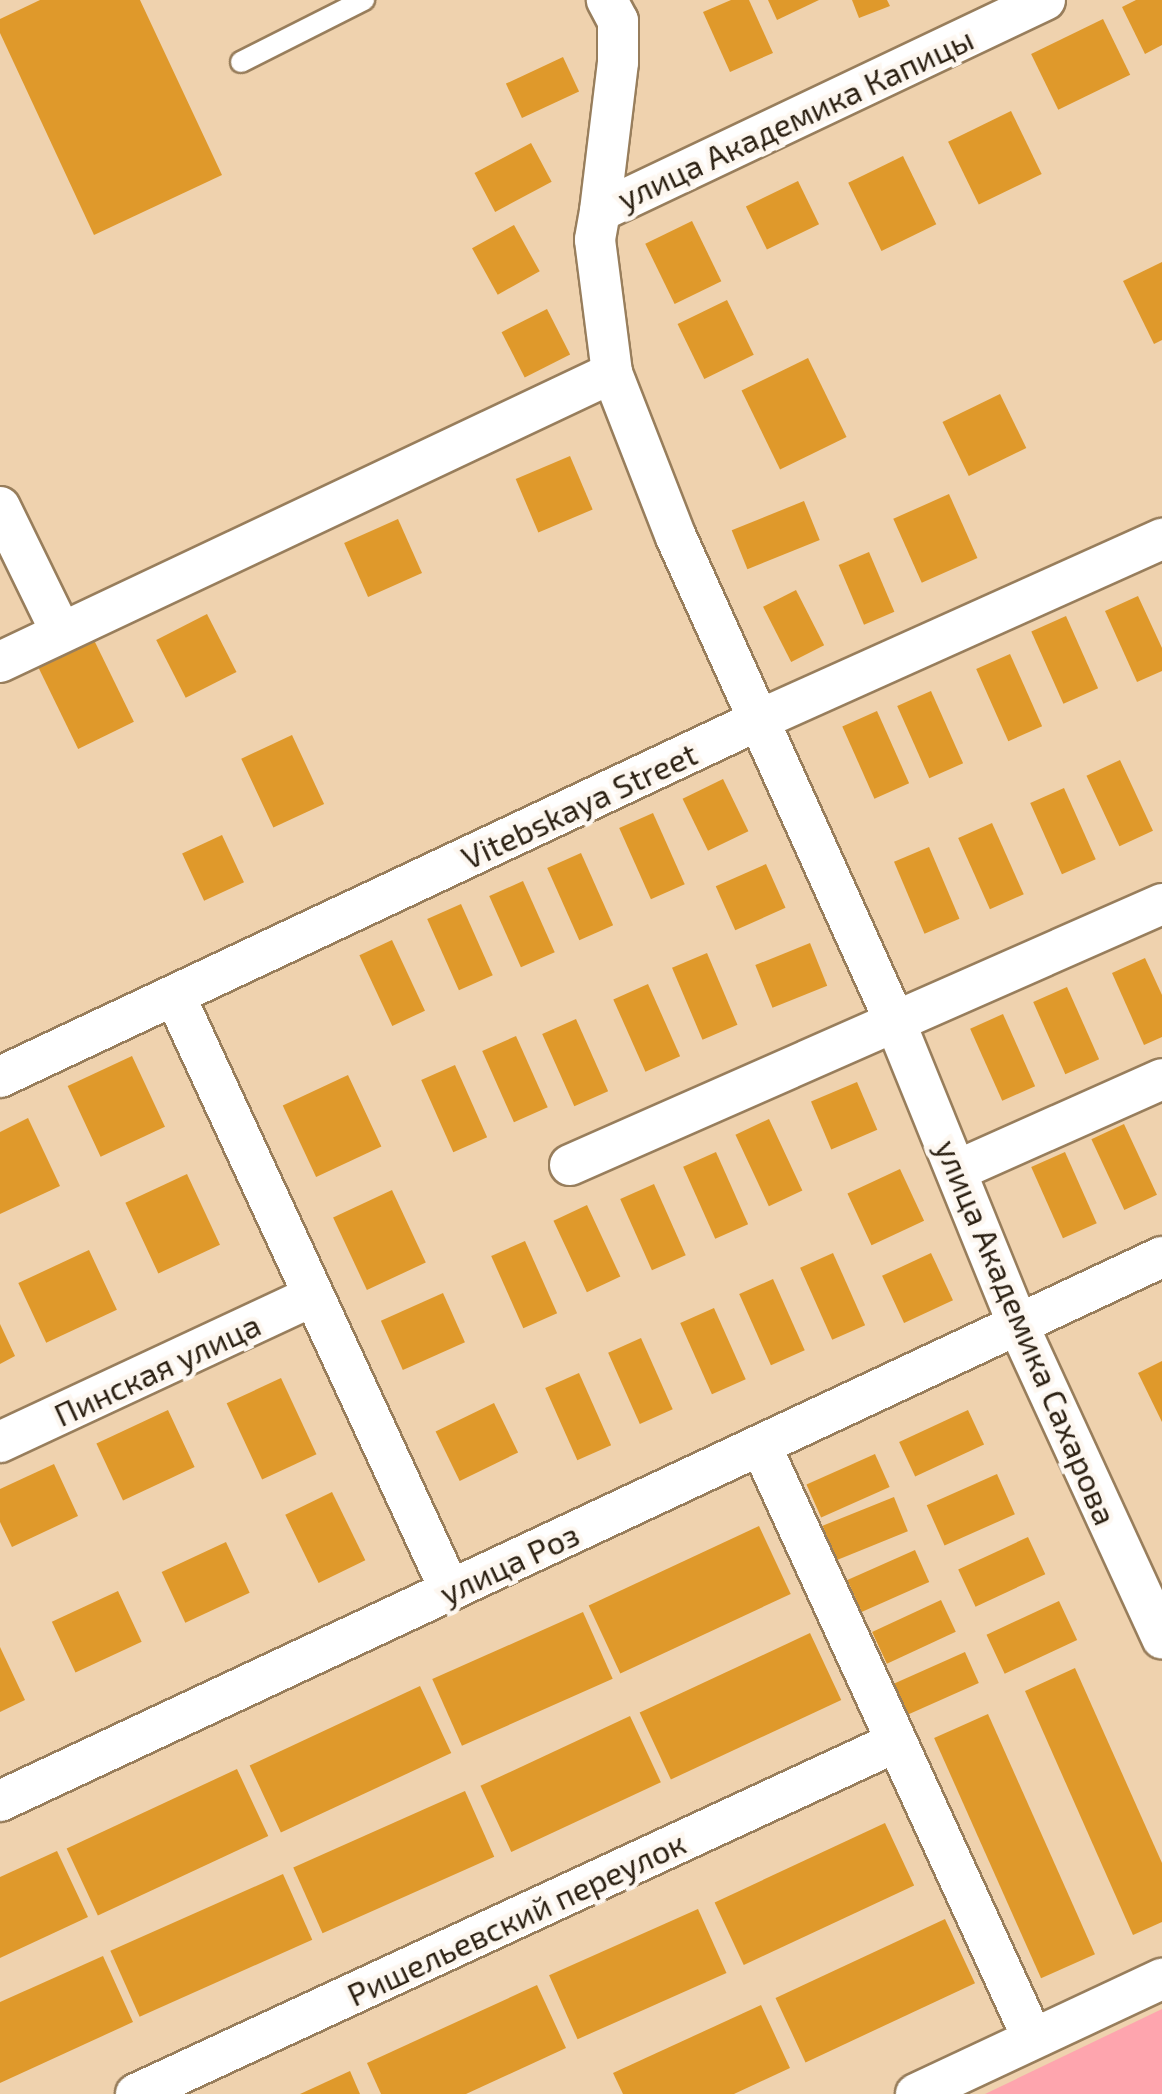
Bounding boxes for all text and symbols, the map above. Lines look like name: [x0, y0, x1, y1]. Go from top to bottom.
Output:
street label: улица Академика Капицы: [611, 19, 979, 217]
street label: Vitebskaya Street: [455, 734, 703, 876]
street label: улица Академика Сахарова: [928, 1134, 1126, 1530]
street label: Пинская улица: [48, 1304, 266, 1434]
street label: улица Роз: [433, 1514, 585, 1612]
street label: Ришельевский переулок: [341, 1823, 691, 2013]

